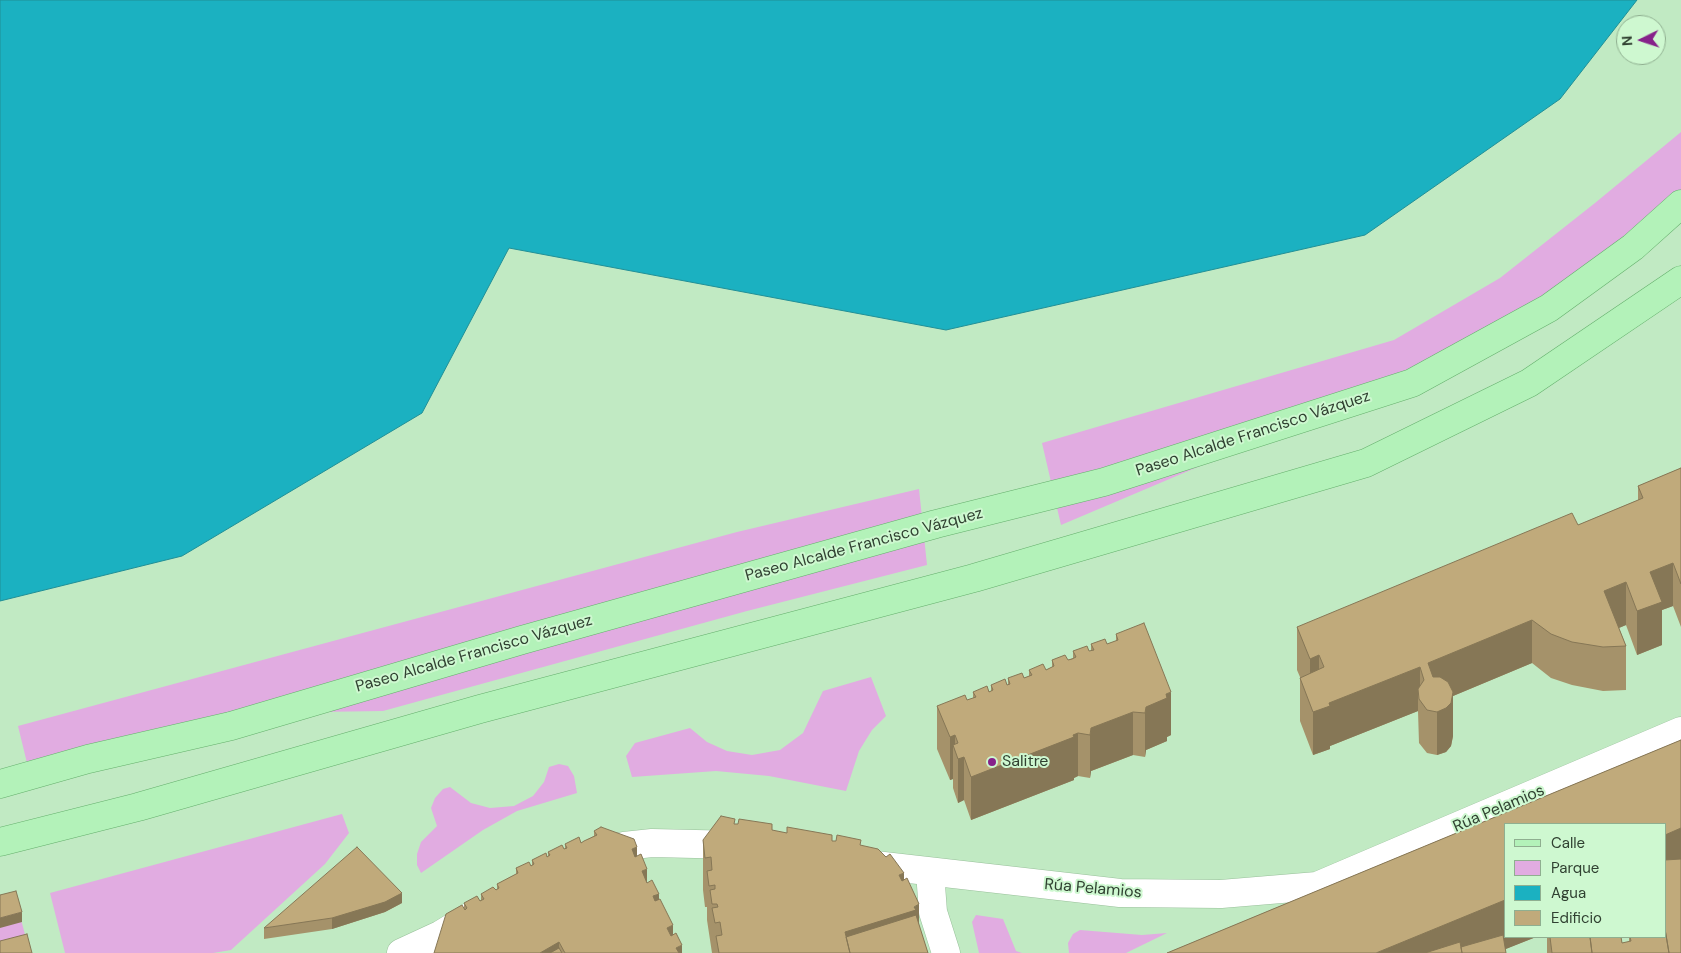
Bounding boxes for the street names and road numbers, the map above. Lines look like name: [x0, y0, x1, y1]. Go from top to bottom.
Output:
street label: Paseo Alcalde Francisco Vázquez: [1133, 387, 1373, 481]
street label: Paseo Alcalde Francisco Vázquez: [743, 504, 985, 586]
street label: Paseo Alcalde Francisco Vázquez: [353, 611, 595, 697]
street label: Rúa Pelamios: [1450, 781, 1548, 837]
street label: Rúa Pelamios: [1044, 875, 1142, 903]

